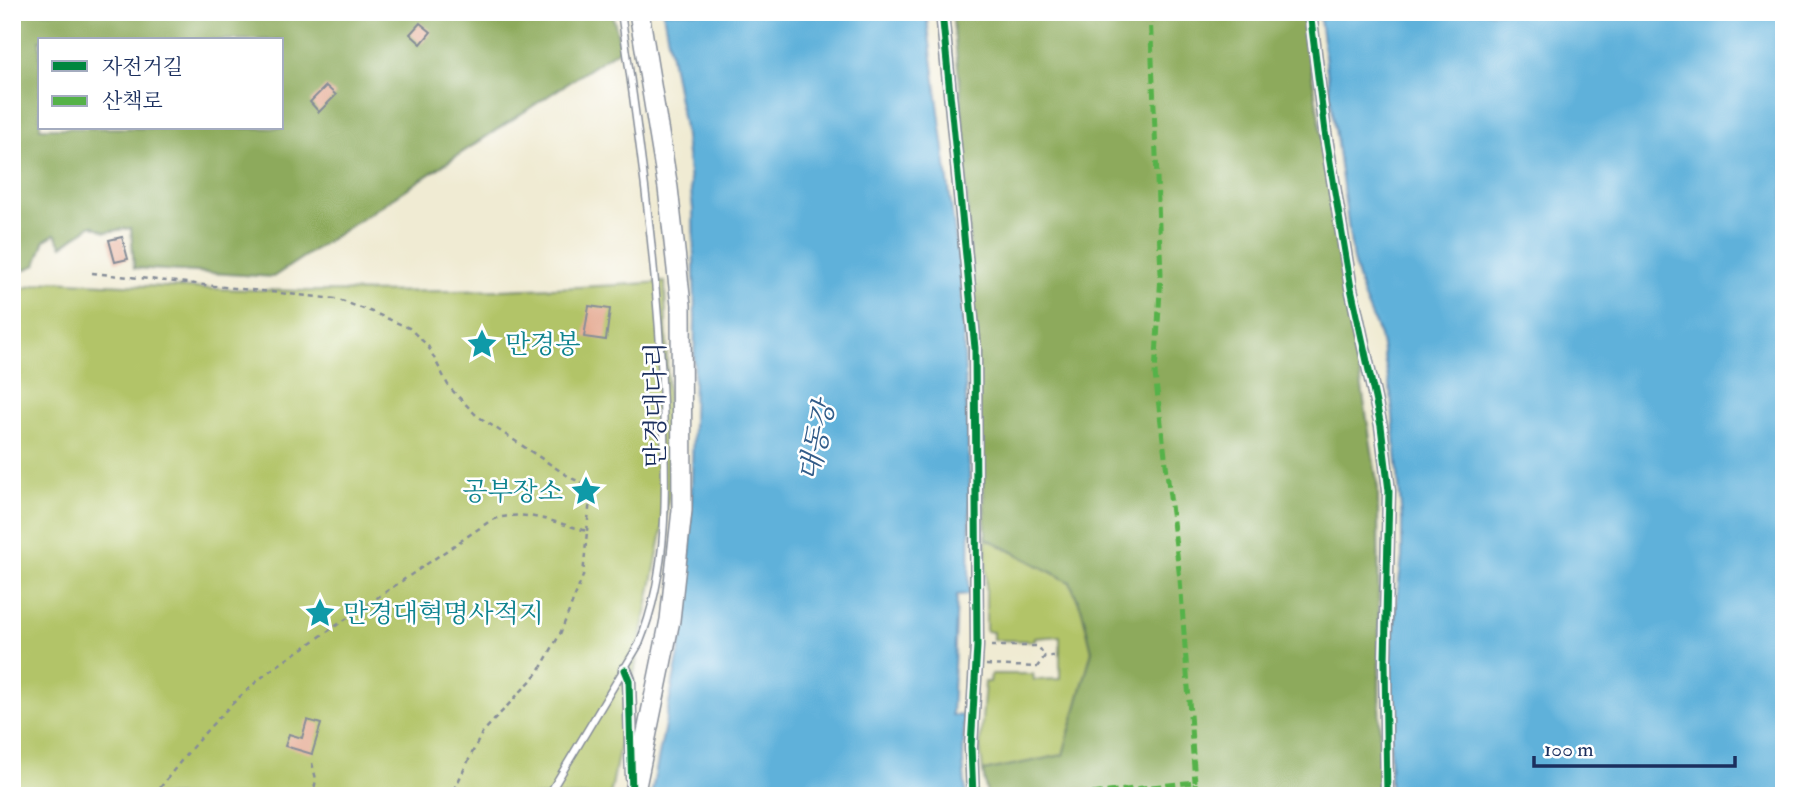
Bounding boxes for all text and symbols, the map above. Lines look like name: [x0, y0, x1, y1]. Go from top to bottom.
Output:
legend: [38, 38, 284, 130]
text: 자전거길: [102, 54, 183, 81]
text: 산책로: [102, 88, 163, 115]
place icon: 만경봉: [465, 327, 499, 361]
place label: 만경봉: [505, 329, 580, 361]
street label: 만경대다리: [640, 342, 672, 468]
water label: 대동강: [792, 394, 844, 485]
place icon: 공부장소: [569, 474, 603, 508]
place label: 공부장소: [463, 476, 563, 508]
place icon: 만경대혁명사적지: [303, 596, 337, 630]
place label: 만경대혁명사적지: [343, 598, 544, 630]
scale bar: [1534, 724, 1735, 768]
text: 100 m: [1544, 736, 1594, 763]

